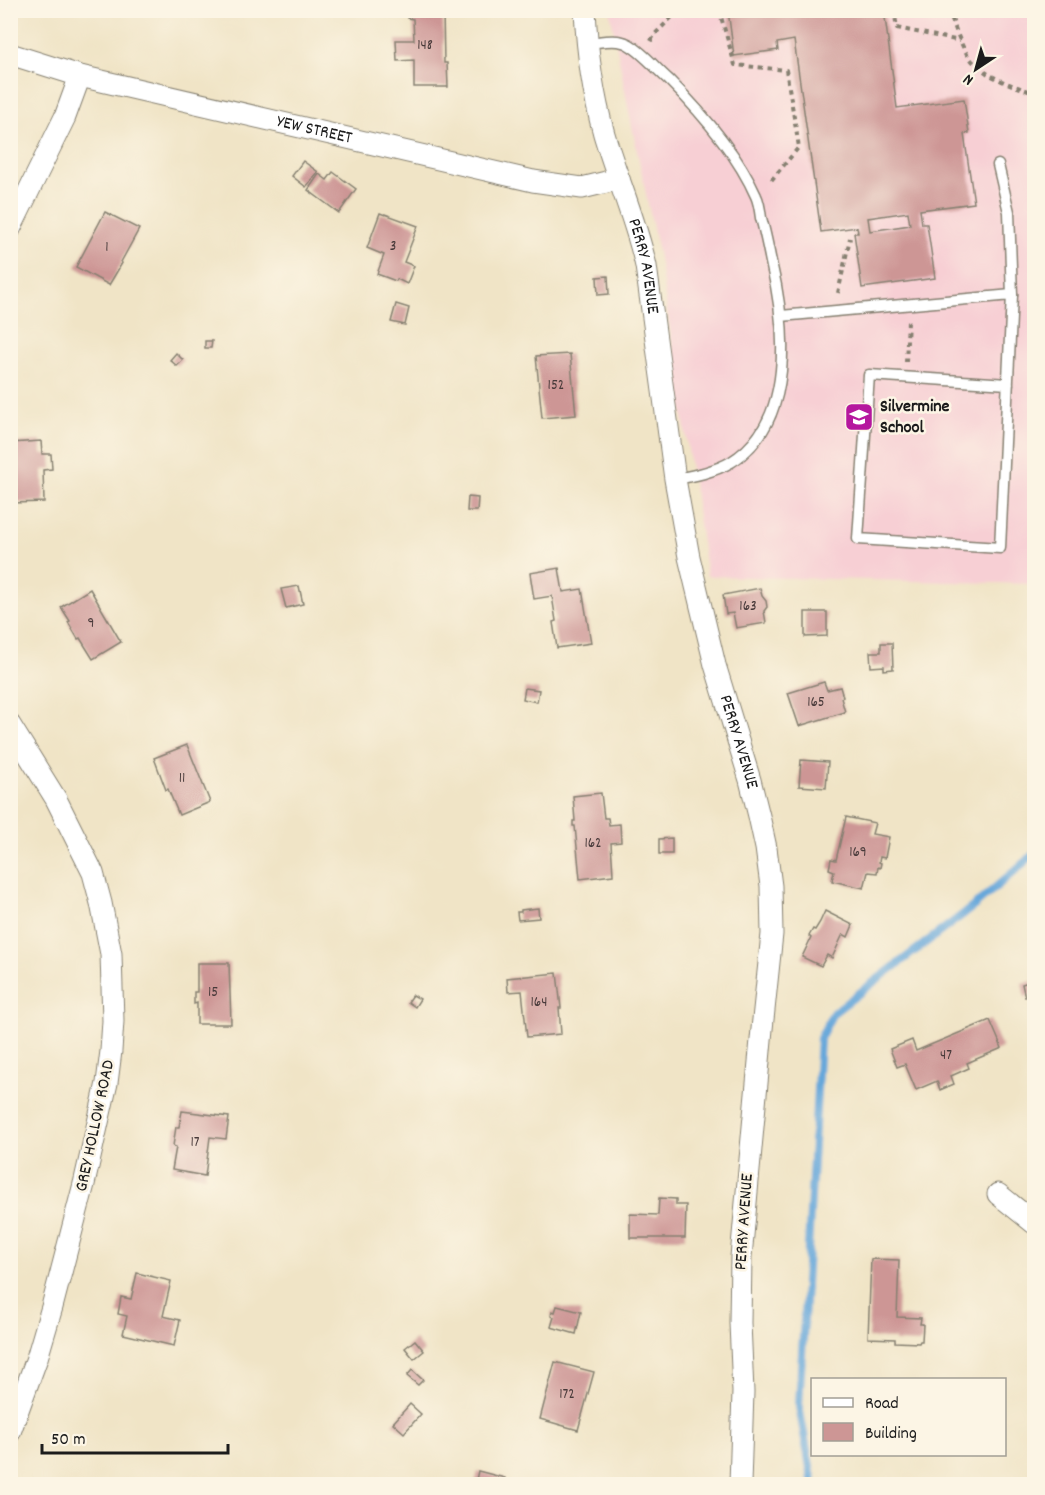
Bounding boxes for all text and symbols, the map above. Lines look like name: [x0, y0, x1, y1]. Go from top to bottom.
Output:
house number: 148: [417, 35, 433, 57]
north arrow: [946, 39, 1006, 99]
text: N: [959, 67, 979, 91]
street label: YEW STREET: [274, 109, 355, 151]
street label: PERRY AVENUE: [621, 215, 665, 316]
house number: 3: [390, 236, 396, 258]
house number: 1: [105, 237, 109, 259]
house number: 152: [548, 375, 564, 397]
place label: Silvermine School: [880, 395, 950, 441]
school or university icon: Silvermine School: [843, 401, 875, 433]
house number: 163: [739, 596, 757, 618]
house number: 9: [88, 613, 94, 635]
street label: PERRY AVENUE: [712, 692, 764, 792]
house number: 165: [807, 692, 825, 714]
house number: 11: [179, 768, 185, 790]
house number: 162: [584, 833, 602, 855]
house number: 169: [849, 842, 867, 864]
house number: 15: [208, 982, 218, 1004]
house number: 164: [531, 992, 547, 1014]
house number: 47: [940, 1045, 952, 1067]
street label: GREY HOLLOW ROAD: [70, 1058, 122, 1194]
house number: 17: [190, 1132, 200, 1154]
street label: PERRY AVENUE: [729, 1173, 761, 1271]
legend: [811, 1378, 1006, 1456]
house number: 172: [559, 1384, 575, 1406]
text: Road: [865, 1392, 899, 1417]
scale bar: [42, 1417, 228, 1455]
text: Building: [865, 1422, 917, 1447]
text: 50 m: [51, 1428, 86, 1453]

